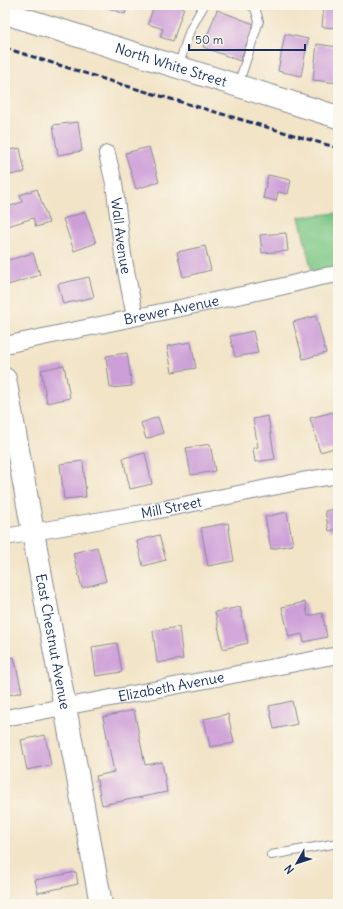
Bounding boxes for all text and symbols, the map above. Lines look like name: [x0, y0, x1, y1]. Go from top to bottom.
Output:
scale bar: [189, 26, 305, 52]
text: 50 m: [195, 32, 224, 47]
street label: North White Street: [113, 39, 229, 91]
street label: Wall Avenue: [107, 197, 135, 275]
street label: Brewer Avenue: [122, 291, 220, 329]
street label: Mill Street: [140, 492, 204, 522]
street label: East Chestnut Avenue: [32, 572, 74, 711]
street label: Elizabeth Avenue: [117, 668, 226, 705]
north arrow: [277, 843, 317, 883]
text: N: [281, 862, 297, 877]

